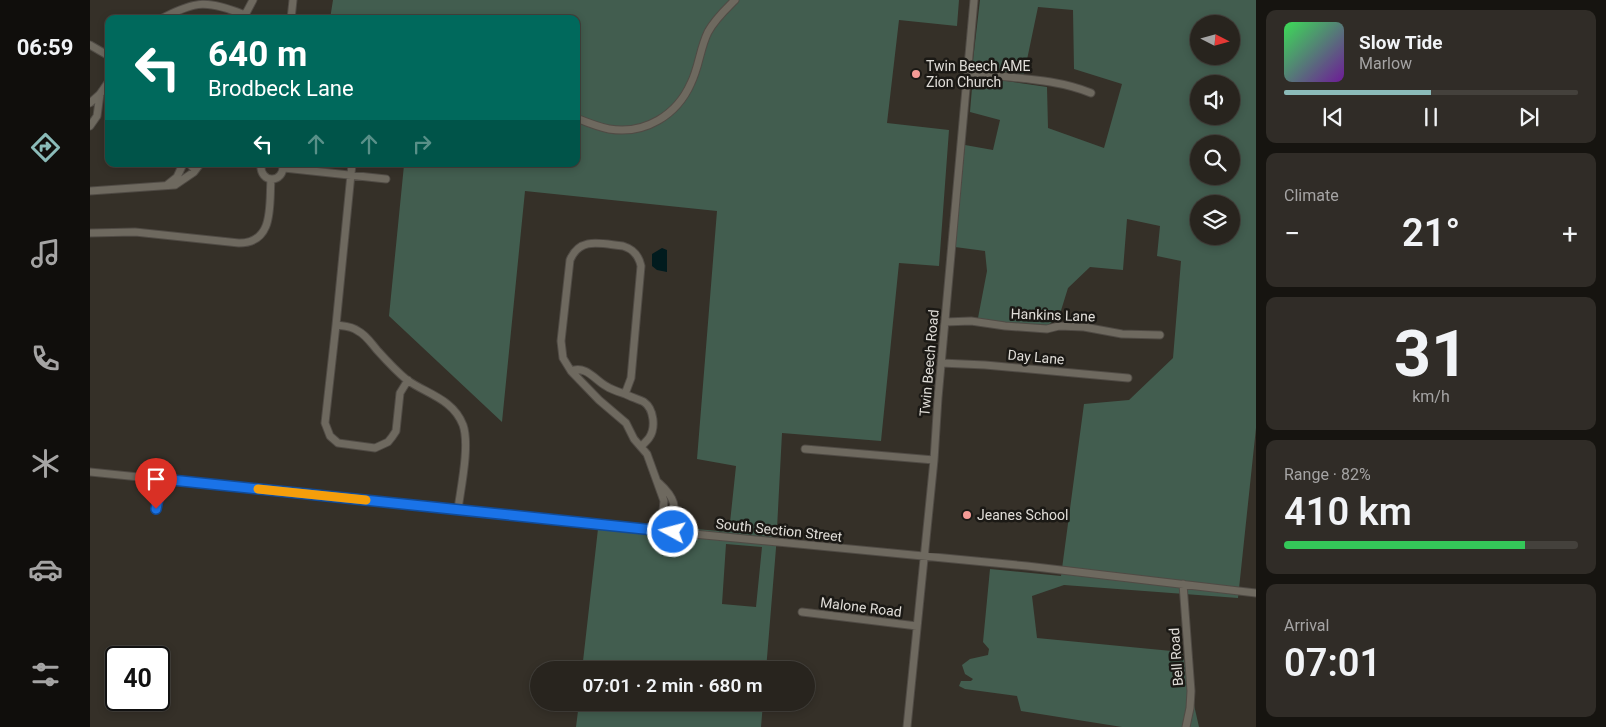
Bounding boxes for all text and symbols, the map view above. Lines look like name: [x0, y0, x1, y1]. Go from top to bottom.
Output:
north arrow: [1190, 15, 1240, 65]
map controls: [1190, 15, 1240, 245]
text: Slow Tide: [1359, 31, 1442, 54]
text: 640 m: [208, 34, 307, 75]
text: 06:59: [17, 35, 73, 60]
icon: left: [125, 35, 190, 100]
text: Marlow: [1359, 54, 1412, 73]
place label: Twin Beech AME Zion Church: [926, 58, 1031, 90]
marker: Twin Beech AME Zion Church: [910, 68, 922, 80]
button: sound: [1190, 75, 1240, 125]
text: Brodbeck Lane: [208, 76, 354, 101]
icon: previous: [1319, 103, 1347, 131]
icon: pause: [1417, 103, 1445, 131]
icon: next: [1515, 103, 1543, 131]
icon: directions: [28, 130, 63, 165]
icon: left: [249, 130, 277, 158]
icon: ahead: [302, 130, 330, 158]
icon: ahead: [355, 130, 383, 158]
icon: right: [408, 130, 436, 158]
button: search: [1190, 135, 1240, 185]
text: Climate: [1284, 186, 1339, 205]
button: layers: [1190, 195, 1240, 245]
text: 21°: [1402, 211, 1460, 255]
text: −: [1284, 217, 1300, 250]
text: +: [1562, 217, 1578, 250]
icon: music: [28, 236, 63, 271]
street label: Hankins Lane: [1010, 306, 1096, 324]
street label: Twin Beech Road: [916, 309, 942, 417]
text: 31: [1394, 316, 1468, 392]
icon: phone: [28, 341, 63, 376]
street label: Day Lane: [1007, 347, 1065, 367]
text: km/h: [1412, 387, 1450, 406]
icon: climate: [28, 446, 63, 481]
pin: [135, 458, 177, 509]
icon: arrive: [142, 465, 170, 493]
text: Range · 82%: [1284, 465, 1371, 484]
text: 410 km: [1284, 490, 1412, 534]
position arrow: [646, 505, 698, 557]
place label: Jeanes School: [977, 507, 1068, 523]
marker: Jeanes School: [961, 509, 973, 521]
street label: South Section Street: [715, 515, 843, 545]
icon: car: [28, 552, 63, 587]
street label: Malone Road: [819, 594, 903, 620]
text: Arrival: [1284, 616, 1329, 635]
street label: Bell Road: [1166, 627, 1186, 687]
text: 07:01: [1284, 641, 1381, 685]
speed limit sign: 40: [105, 646, 170, 711]
icon: filters: [28, 657, 63, 692]
text: 07:01 · 2 min · 680 m: [582, 674, 763, 697]

